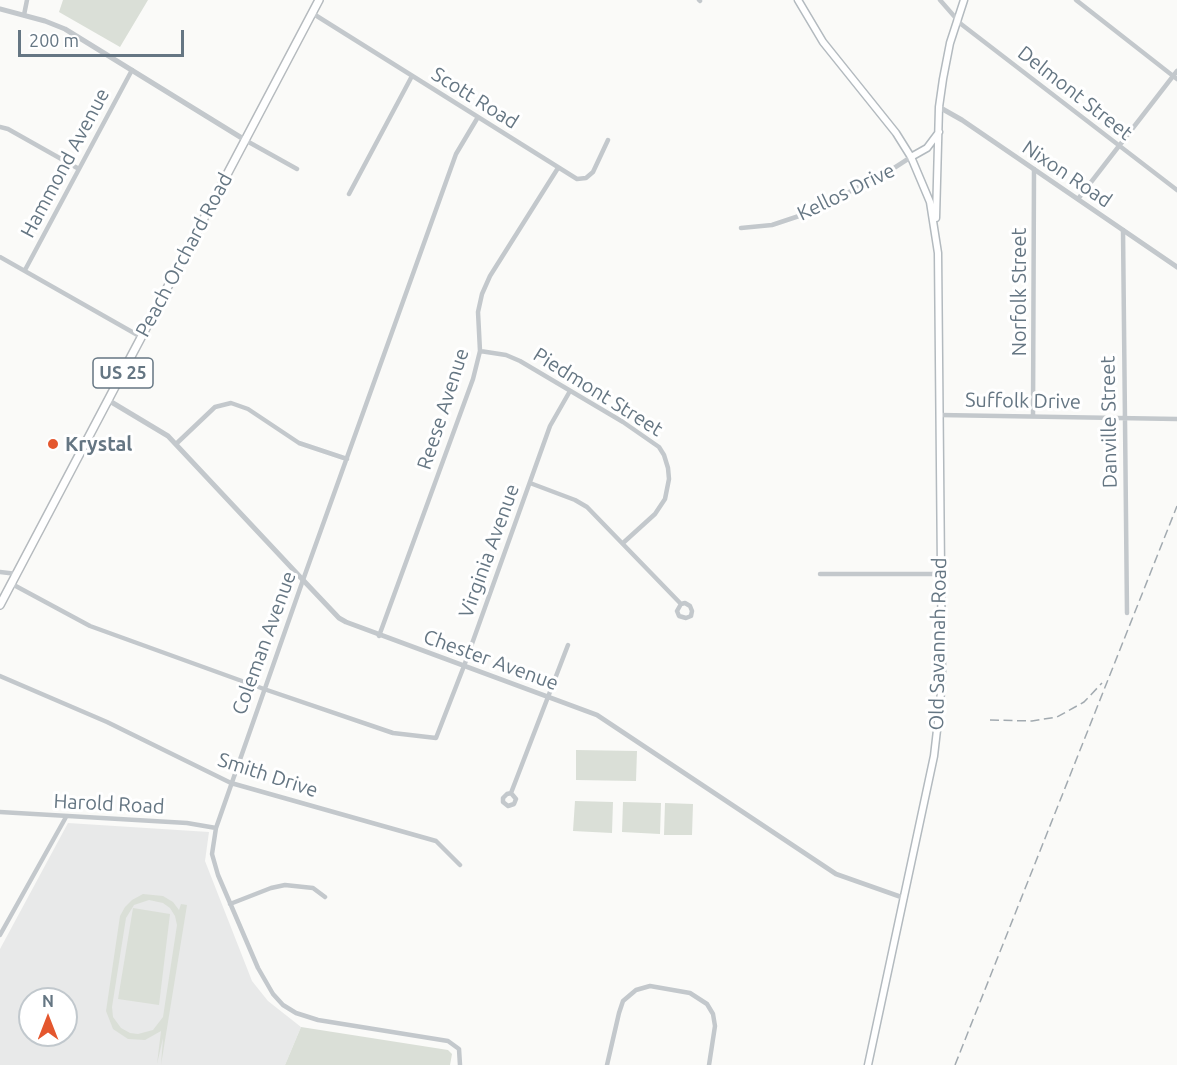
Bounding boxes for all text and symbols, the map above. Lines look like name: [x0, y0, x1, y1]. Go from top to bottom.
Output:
scale bar: [21, 18, 188, 56]
text: 200 m: [29, 30, 79, 50]
street label: Delmont Street: [1013, 41, 1137, 145]
street label: Scott Road: [427, 62, 523, 134]
street label: Hammond Avenue: [16, 84, 114, 242]
street label: Nixon Road: [1018, 135, 1116, 213]
street label: Kellos Drive: [793, 158, 899, 226]
street label: Peach Orchard Road: [131, 169, 237, 341]
street label: Norfolk Street: [1007, 228, 1031, 356]
street label: Piedmont Street: [529, 343, 667, 441]
street label: Reese Avenue: [412, 345, 474, 473]
street label: Danville Street: [1096, 356, 1122, 488]
road number: US 25: [93, 358, 153, 388]
street label: Suffolk Drive: [965, 388, 1081, 414]
place label: Krystal: [65, 432, 132, 456]
marker: Krystal: [46, 437, 60, 451]
street label: Virginia Avenue: [454, 481, 524, 621]
street label: Old Savannah Road: [924, 557, 952, 731]
street label: Coleman Avenue: [227, 568, 301, 718]
street label: Chester Avenue: [420, 624, 562, 696]
street label: Smith Drive: [215, 748, 321, 802]
street label: Harold Road: [53, 789, 165, 819]
north arrow: [18, 987, 78, 1047]
text: N: [42, 992, 54, 1010]

